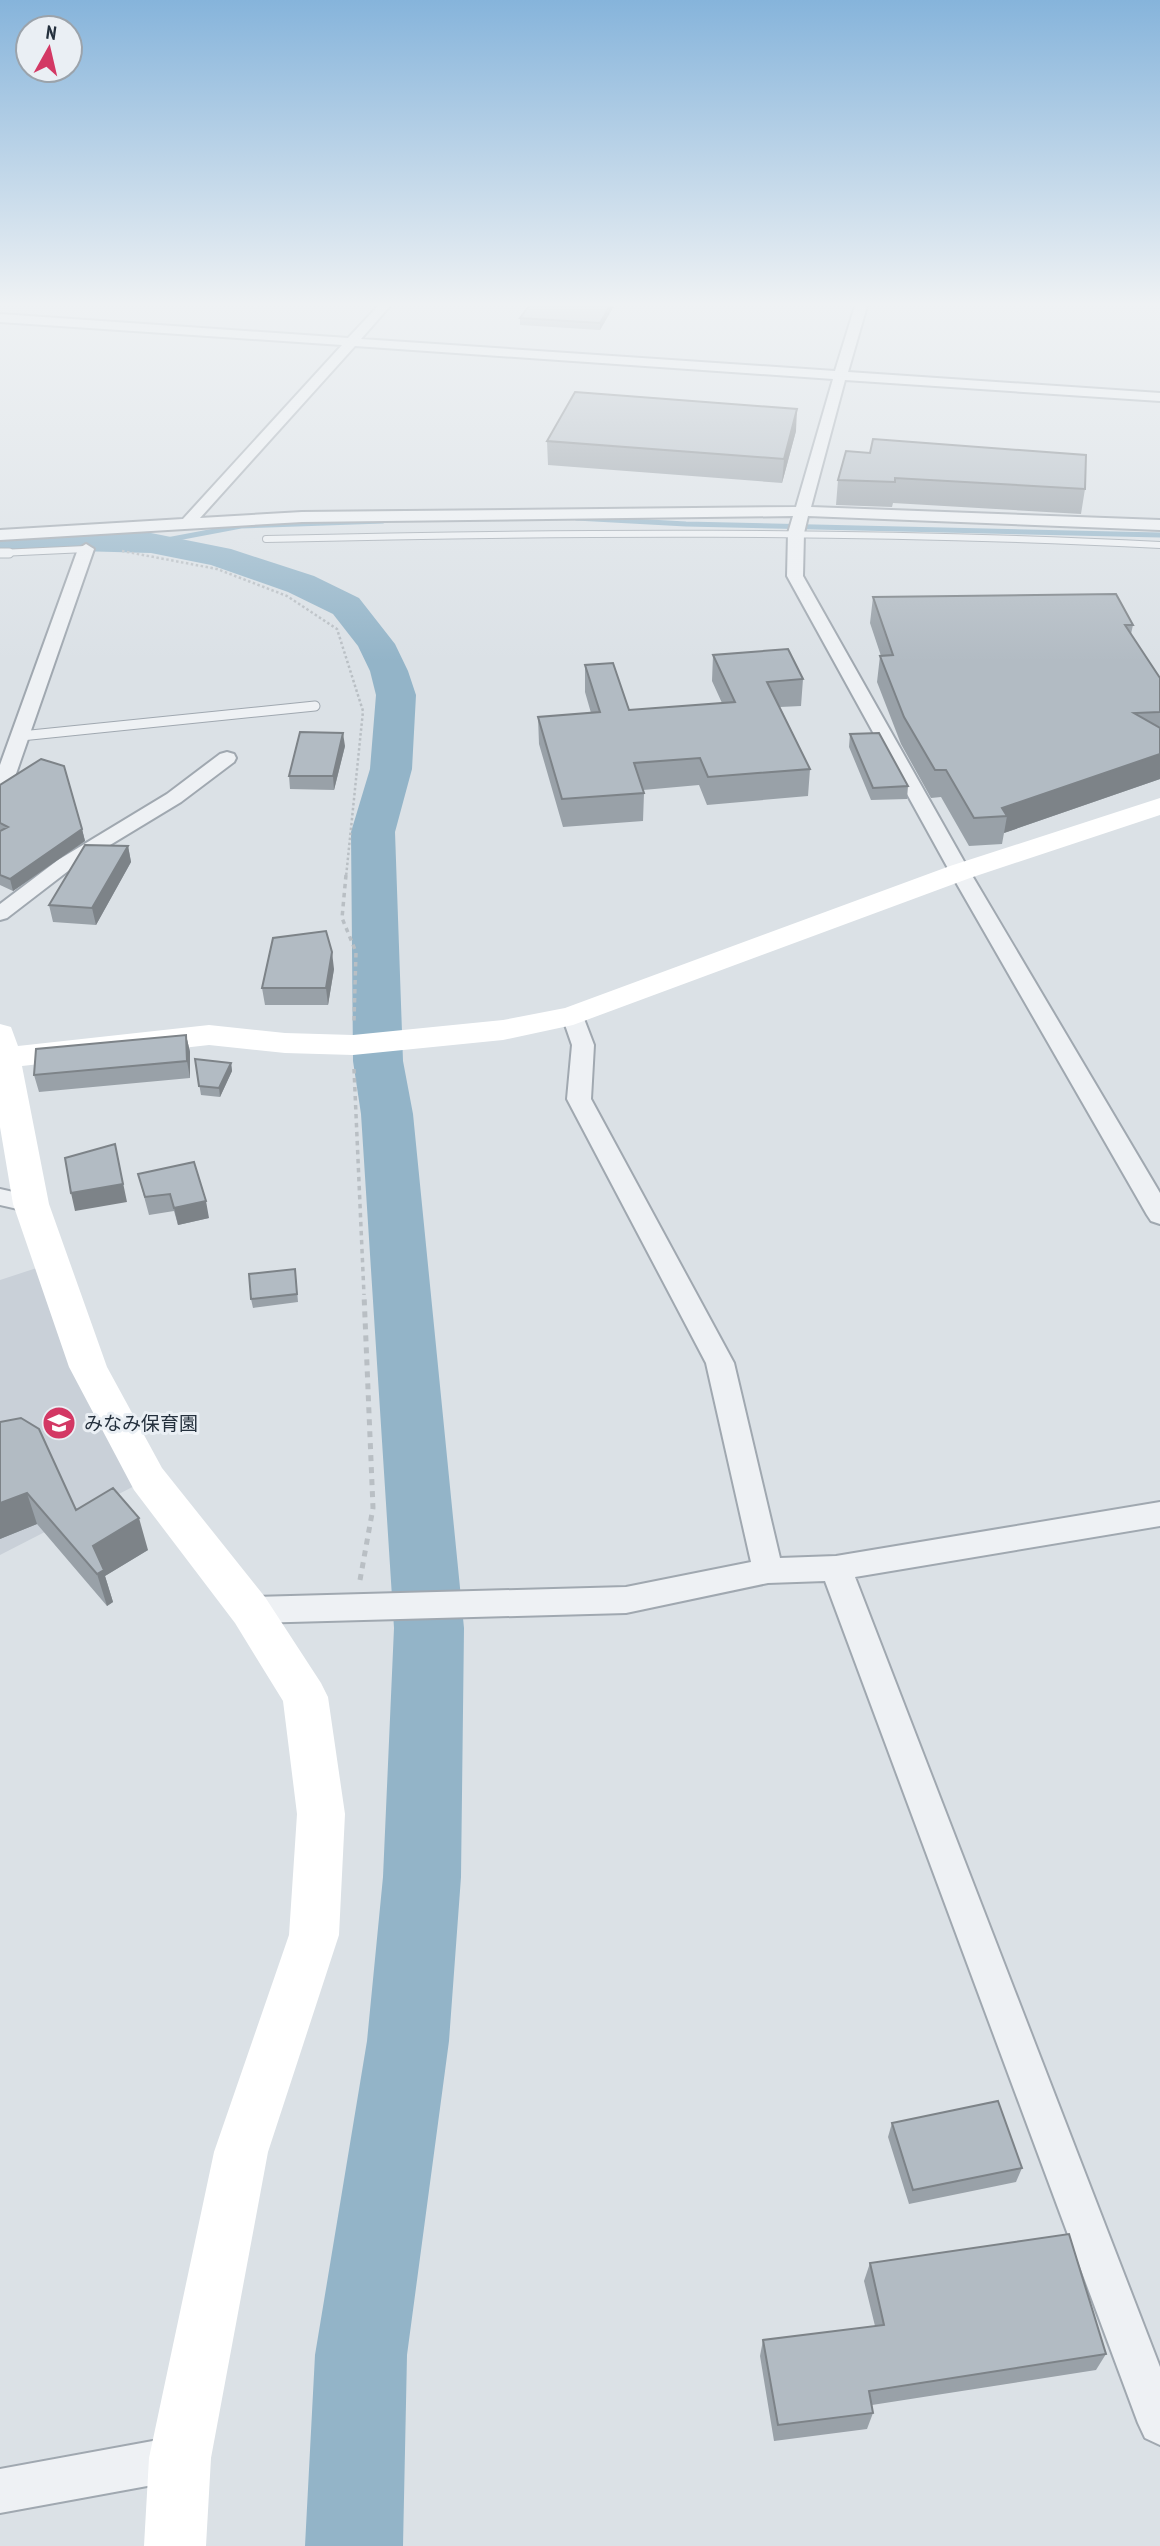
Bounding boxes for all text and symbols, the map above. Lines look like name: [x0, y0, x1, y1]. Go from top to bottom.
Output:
north arrow: [14, 14, 84, 84]
text: N: [45, 20, 58, 45]
school or university icon: みなみ保育園: [40, 1404, 78, 1442]
place label: みなみ保育園: [84, 1411, 198, 1435]

